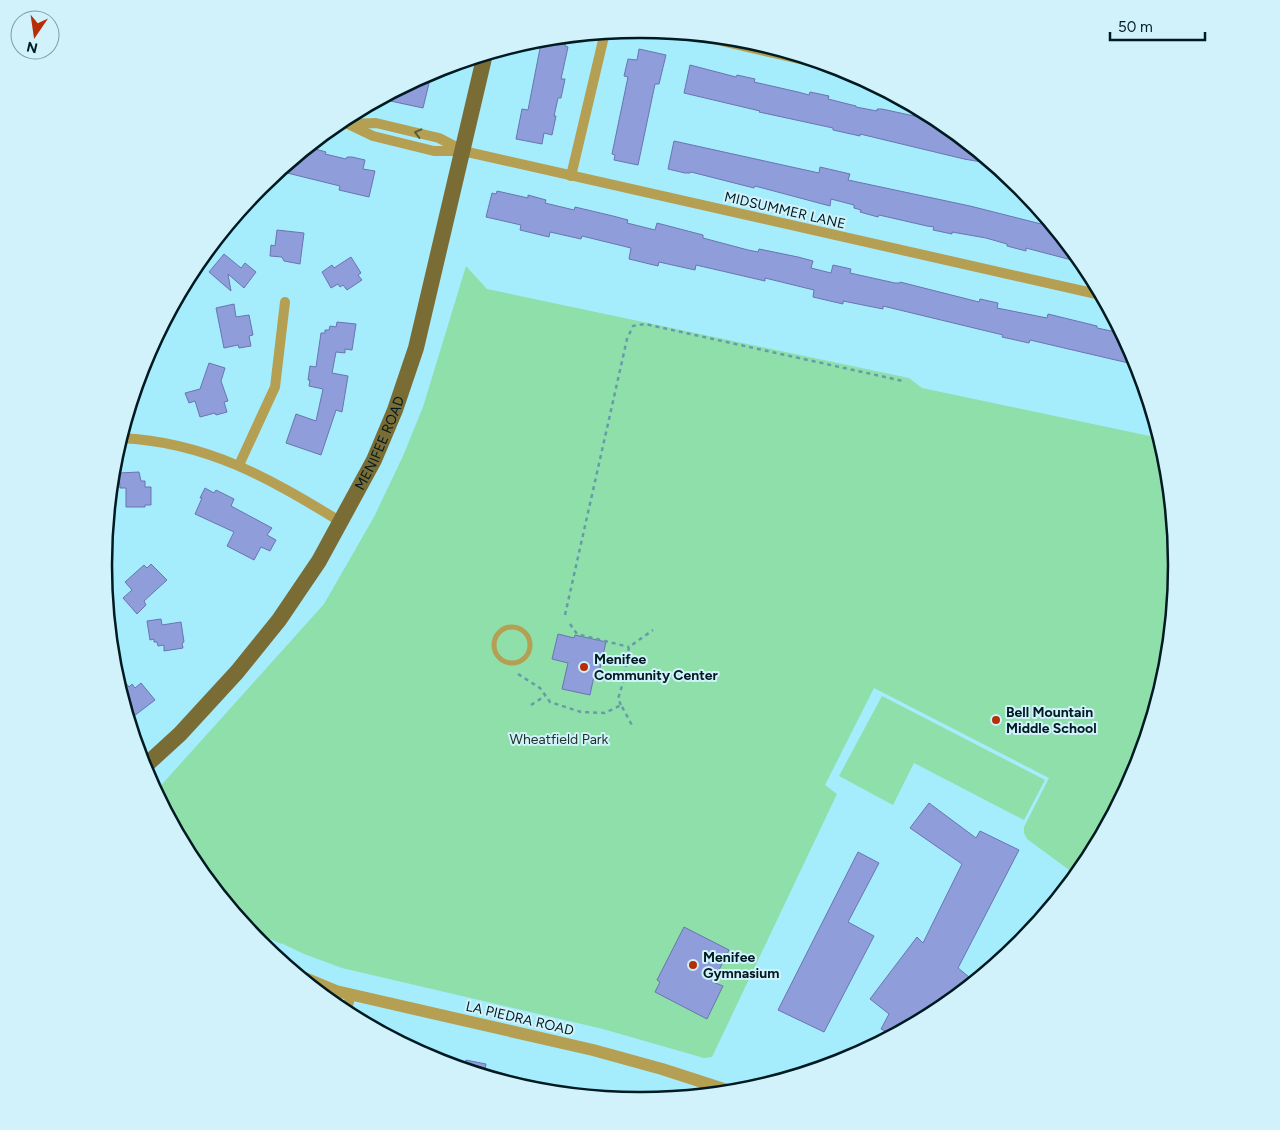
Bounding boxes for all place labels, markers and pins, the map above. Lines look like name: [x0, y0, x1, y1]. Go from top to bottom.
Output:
place label: Menifee Community Center: [594, 651, 718, 684]
marker: Menifee Community Center: [578, 661, 590, 673]
place label: Bell Mountain Middle School: [1006, 704, 1097, 737]
marker: Bell Mountain Middle School: [990, 714, 1002, 726]
place label: Menifee Gymnasium: [703, 949, 779, 982]
marker: Menifee Gymnasium: [687, 959, 699, 971]

